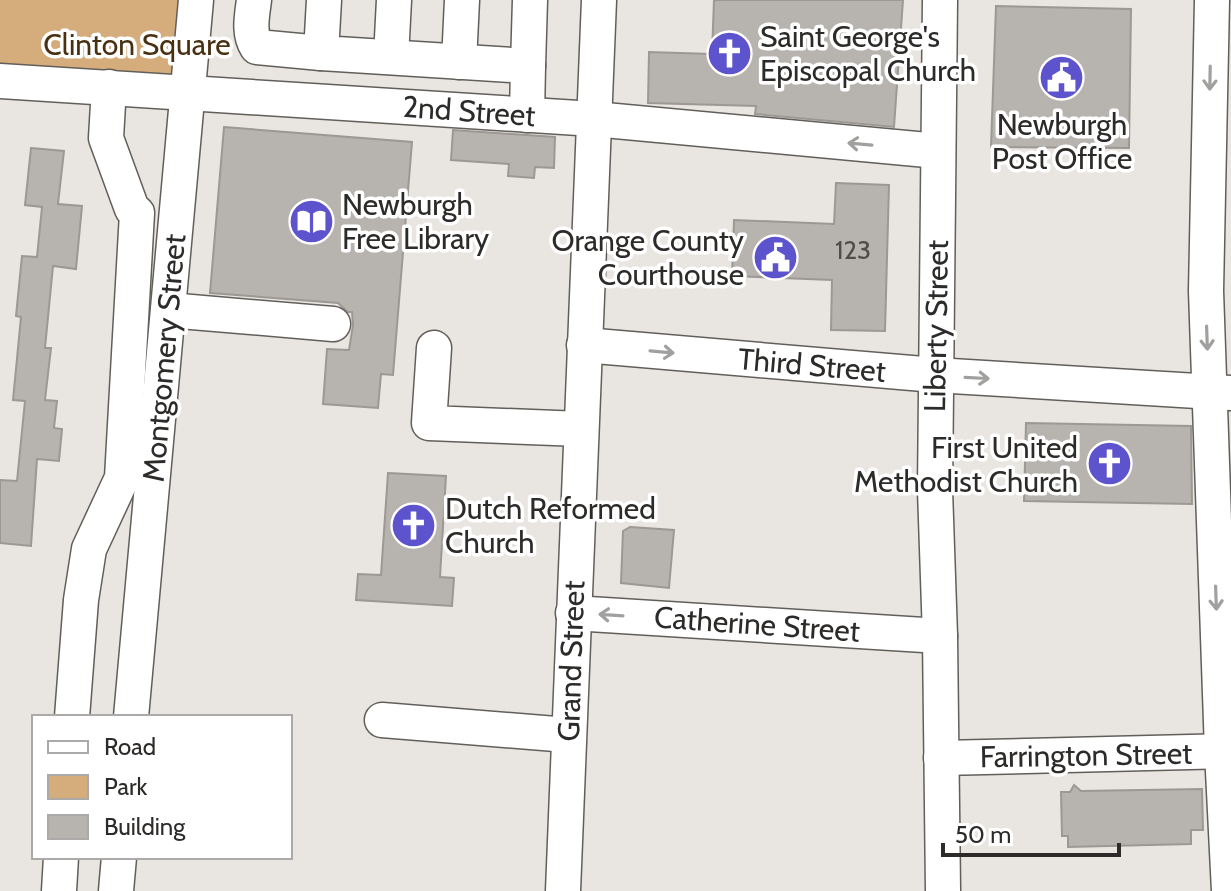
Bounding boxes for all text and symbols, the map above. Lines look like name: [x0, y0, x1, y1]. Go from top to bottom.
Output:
place label: Saint George's Episcopal Church: [760, 18, 976, 89]
park label: Clinton Square: [43, 26, 231, 63]
church icon: Saint George's Episcopal Church: [705, 29, 753, 77]
public building icon: Newburgh Post Office: [1038, 54, 1086, 102]
one-way arrow: [1203, 64, 1218, 91]
street label: 2nd Street: [401, 88, 537, 134]
place label: Newburgh Post Office: [992, 106, 1132, 177]
one-way arrow: [847, 136, 874, 151]
place label: Newburgh Free Library: [342, 186, 489, 257]
library icon: Newburgh Free Library: [287, 197, 335, 245]
place label: Orange County Courthouse: [552, 222, 744, 293]
street label: Montgomery Street: [135, 232, 193, 484]
public building icon: Orange County Courthouse: [751, 233, 799, 281]
house number: 123: [835, 234, 871, 266]
street label: Liberty Street: [916, 240, 956, 412]
one-way arrow: [1200, 324, 1215, 351]
street label: Third Street: [737, 340, 887, 390]
one-way arrow: [648, 345, 675, 360]
one-way arrow: [963, 371, 990, 386]
place label: First United Methodist Church: [854, 429, 1078, 500]
church icon: First United Methodist Church: [1085, 440, 1133, 488]
place label: Dutch Reformed Church: [445, 490, 656, 561]
church icon: Dutch Reformed Church: [390, 501, 438, 549]
street label: Grand Street: [550, 580, 592, 742]
one-way arrow: [1209, 584, 1224, 611]
street label: Catherine Street: [653, 598, 861, 650]
one-way arrow: [598, 607, 625, 622]
legend: [32, 715, 292, 859]
text: Road: [104, 732, 156, 761]
street label: Farrington Street: [979, 735, 1193, 775]
text: Park: [104, 772, 147, 801]
scale bar: [943, 807, 1119, 857]
text: Building: [104, 812, 186, 841]
text: 50 m: [955, 820, 1011, 849]

